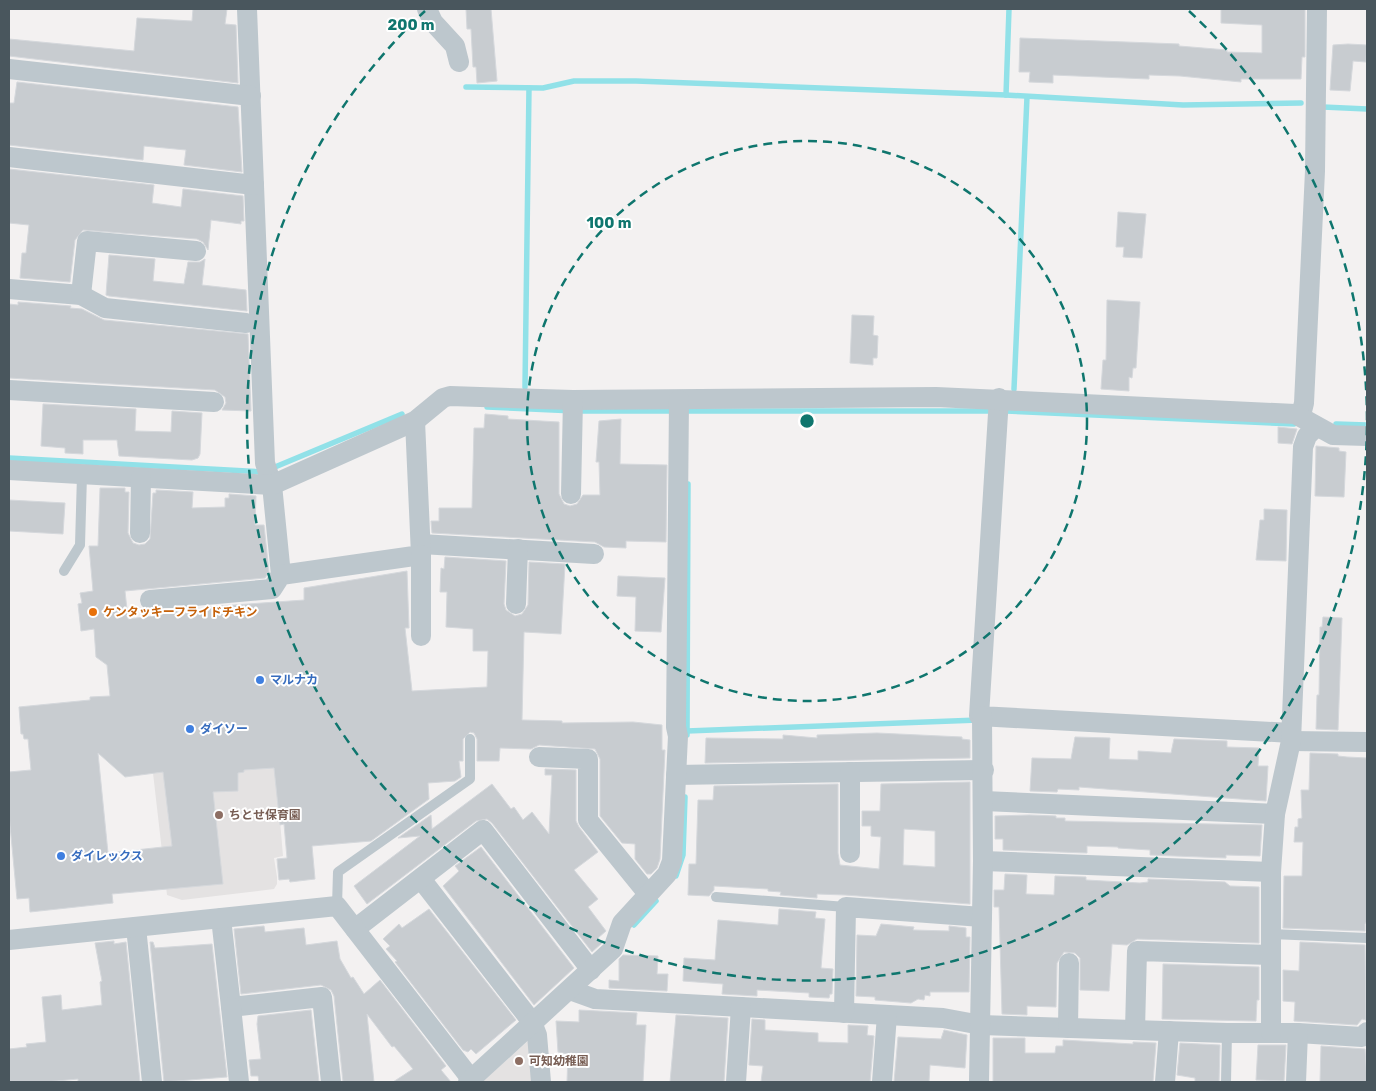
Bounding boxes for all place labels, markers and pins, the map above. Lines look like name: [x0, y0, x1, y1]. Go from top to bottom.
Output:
centre of rings: [798, 412, 816, 430]
place label: ケンタッキーフライドチキン: [103, 605, 258, 619]
marker: ケンタッキーフライドチキン: [87, 606, 99, 618]
place label: マルナカ: [270, 673, 318, 687]
marker: マルナカ: [254, 674, 266, 686]
place label: ダイソー: [200, 722, 248, 736]
marker: ダイソー: [184, 723, 196, 735]
place label: ちとせ保育園: [229, 808, 301, 822]
marker: ちとせ保育園: [213, 809, 225, 821]
place label: ダイレックス: [71, 849, 143, 863]
marker: ダイレックス: [55, 850, 67, 862]
place label: 可知幼稚園: [529, 1054, 589, 1068]
marker: 可知幼稚園: [513, 1055, 525, 1067]

